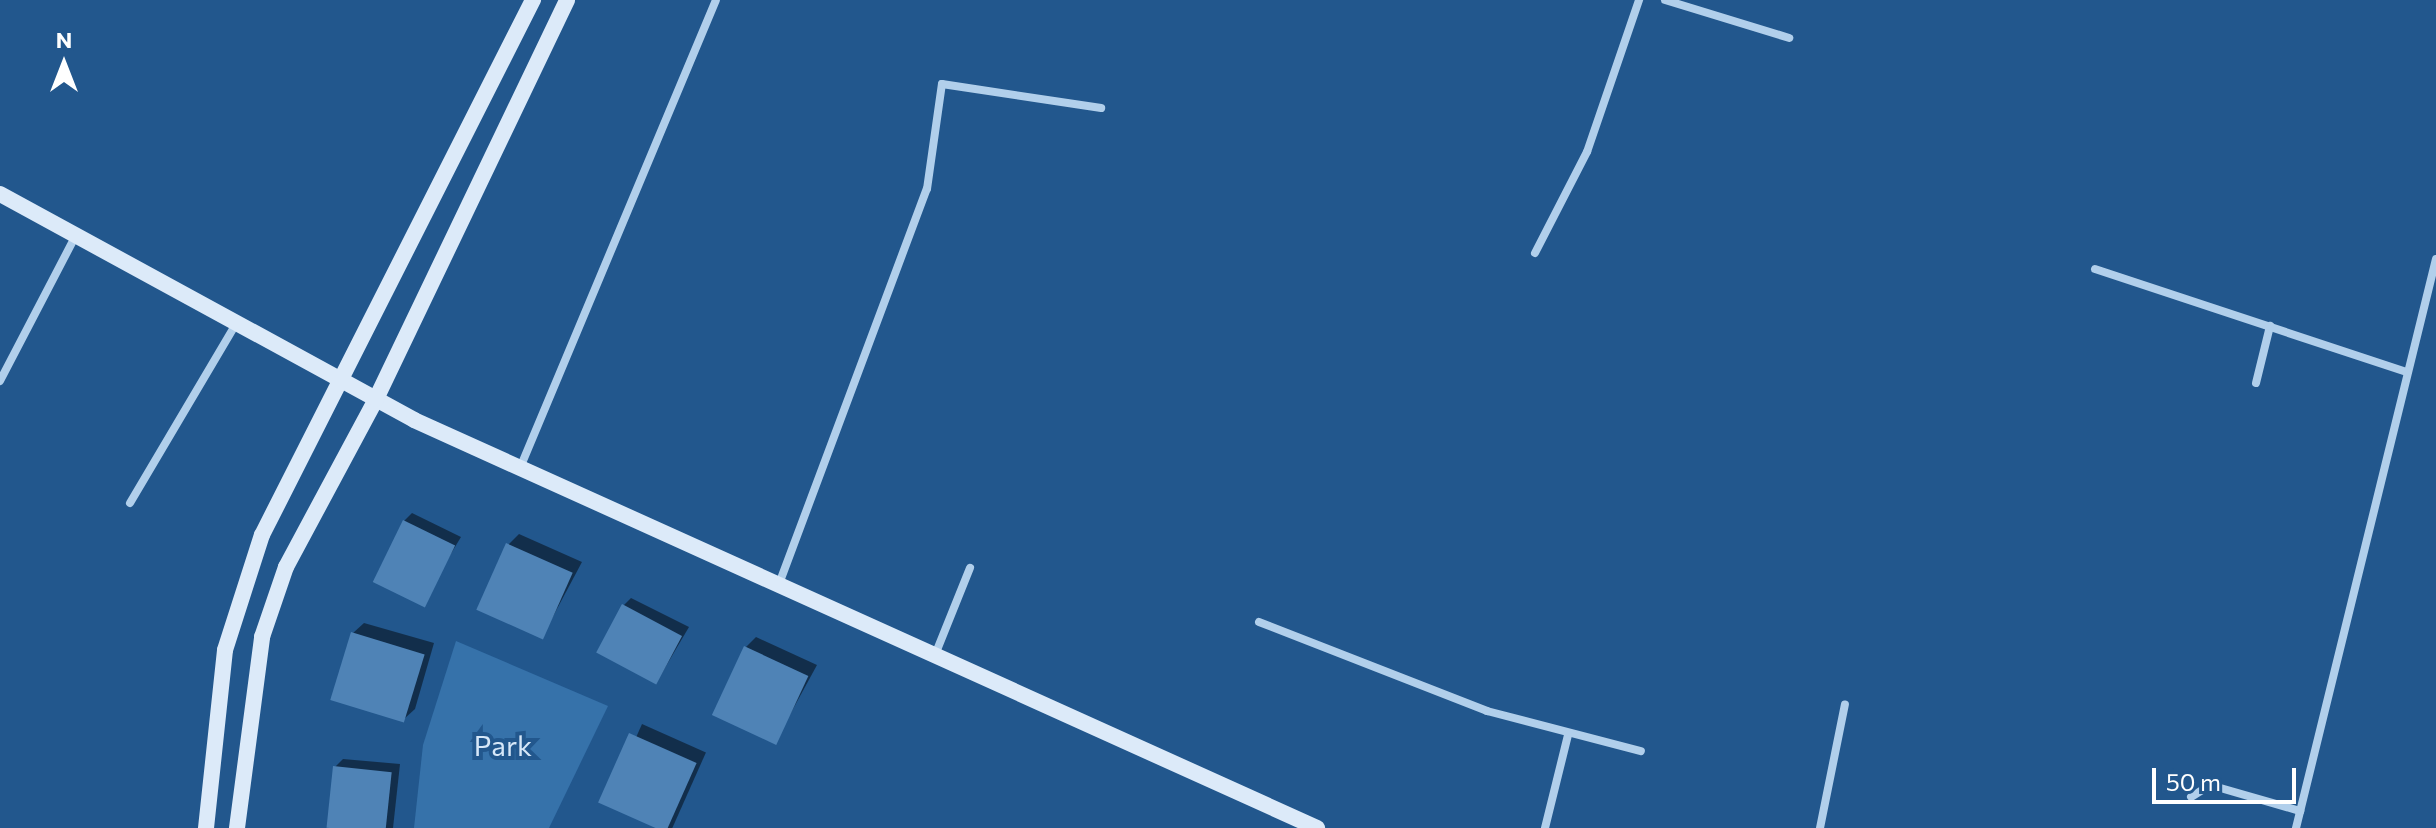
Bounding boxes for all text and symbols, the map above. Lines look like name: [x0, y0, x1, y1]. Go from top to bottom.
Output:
north arrow: [24, 24, 104, 104]
text: N: [56, 26, 72, 53]
park label: Park: [474, 728, 532, 762]
scale bar: [2156, 752, 2300, 802]
text: 50 m: [2166, 767, 2221, 796]

